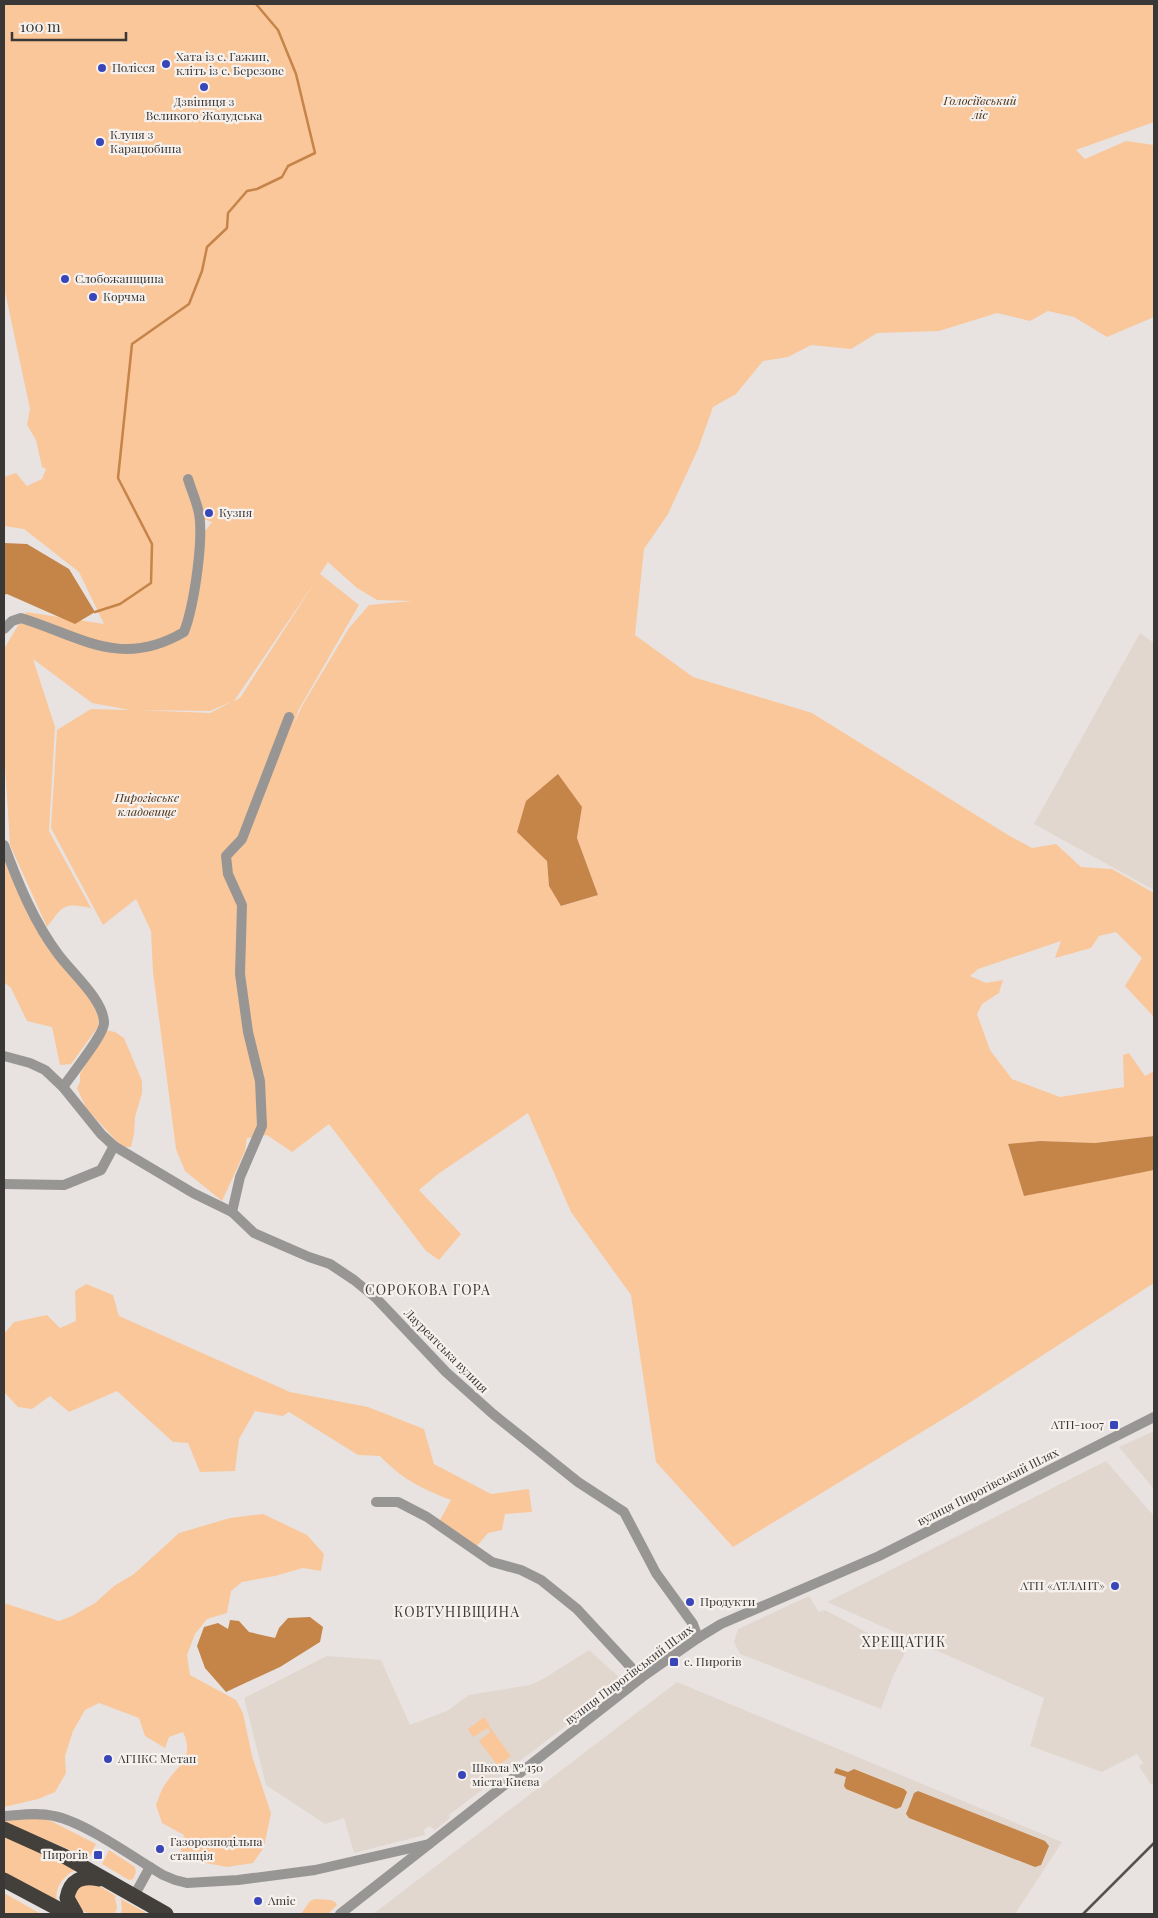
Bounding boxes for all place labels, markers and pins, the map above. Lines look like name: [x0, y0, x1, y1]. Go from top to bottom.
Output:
place label: Хата із с. Гажин, кліть із с. Березове: [176, 48, 284, 78]
marker: Хата із с. Гажин, кліть із с. Березове: [160, 58, 172, 70]
place label: Полісся: [112, 59, 156, 75]
marker: Полісся: [96, 62, 108, 74]
marker: Дзвіниця з Великого Жолудська: [198, 81, 210, 93]
place label: Дзвіниця з Великого Жолудська: [146, 93, 262, 123]
place label: Клуня з Карацюбина: [110, 126, 181, 156]
marker: Клуня з Карацюбина: [94, 136, 106, 148]
place label: Слобожанщина: [75, 270, 164, 286]
marker: Слобожанщина: [59, 273, 71, 285]
place label: Корчма: [103, 288, 145, 304]
marker: Корчма: [87, 291, 99, 303]
place label: Кузня: [219, 504, 253, 520]
marker: Кузня: [203, 507, 215, 519]
place label: АТП-1007: [1050, 1416, 1104, 1432]
marker: АТП-1007: [1108, 1419, 1120, 1431]
place label: АТП «АТЛАНТ»: [1019, 1577, 1105, 1593]
marker: АТП «АТЛАНТ»: [1109, 1580, 1121, 1592]
place label: Продукти: [700, 1593, 756, 1609]
marker: Продукти: [684, 1596, 696, 1608]
place label: с. Пирогів: [684, 1653, 742, 1669]
marker: с. Пирогів: [668, 1656, 680, 1668]
place label: АГНКС Метан: [117, 1750, 196, 1766]
marker: АГНКС Метан: [102, 1753, 114, 1765]
place label: Школа № 150 міста Києва: [472, 1759, 543, 1789]
marker: Школа № 150 міста Києва: [456, 1769, 468, 1781]
place label: Газорозподільна станція: [170, 1833, 263, 1863]
marker: Газорозподільна станція: [154, 1843, 166, 1855]
place label: Пирогів: [42, 1846, 88, 1862]
marker: Пирогів: [92, 1849, 104, 1861]
place label: Amic: [267, 1892, 296, 1908]
marker: Amic: [252, 1895, 264, 1907]

